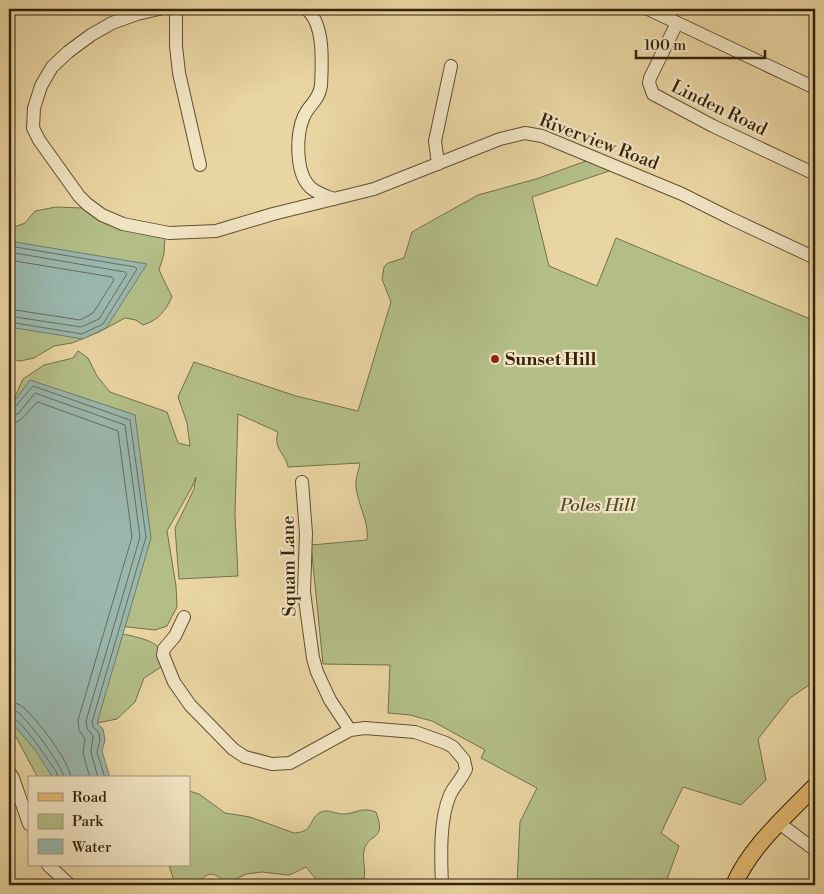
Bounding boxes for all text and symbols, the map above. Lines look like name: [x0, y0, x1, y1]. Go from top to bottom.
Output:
scale bar: [636, 28, 765, 60]
text: 100 m: [644, 36, 686, 55]
street label: Linden Road: [667, 75, 772, 141]
street label: Riverview Road: [536, 109, 663, 176]
place label: Sunset Hill: [505, 348, 596, 371]
marker: Sunset Hill: [489, 353, 501, 365]
park label: Poles Hill: [559, 494, 636, 517]
street label: Squam Lane: [277, 515, 301, 617]
legend: [28, 776, 190, 866]
text: Road: [72, 788, 107, 807]
text: Park: [72, 812, 104, 831]
text: Water: [71, 838, 112, 857]

